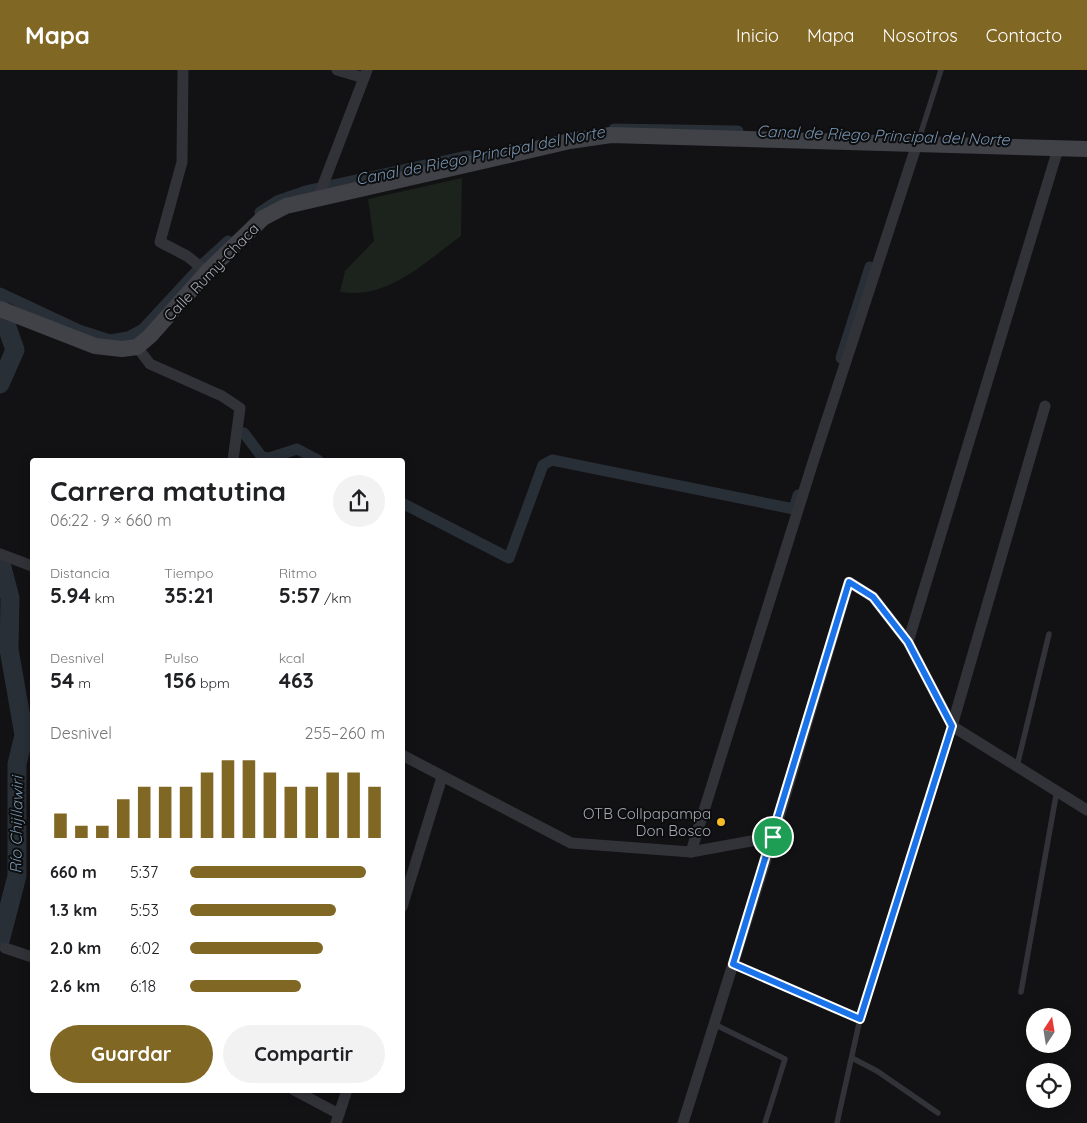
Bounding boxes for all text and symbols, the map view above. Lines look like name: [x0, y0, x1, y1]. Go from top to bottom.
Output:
text: Mapa: [25, 20, 90, 50]
text: Inicio: [736, 24, 779, 47]
text: Mapa: [807, 24, 855, 47]
text: Nosotros: [883, 24, 958, 47]
text: Contacto: [986, 24, 1062, 47]
water label: Canal de Riego Principal del Norte: [354, 121, 607, 189]
water label: Canal de Riego Principal del Norte: [756, 121, 1011, 149]
street label: Calle Rumy-Chaca: [159, 219, 263, 325]
text: Carrera matutina: [50, 473, 286, 508]
button: share: [333, 475, 385, 527]
text: 06:22 · 9 × 660 m: [50, 510, 171, 530]
text: Distancia: [50, 564, 110, 582]
text: Tiempo: [164, 564, 213, 582]
text: Ritmo: [279, 564, 317, 582]
text: 5.94: [50, 582, 91, 608]
text: 35:21: [164, 582, 214, 608]
text: 5:57: [279, 582, 320, 608]
text: km: [91, 589, 115, 607]
text: /km: [320, 589, 352, 607]
text: Desnivel: [50, 649, 104, 667]
text: Pulso: [164, 649, 199, 667]
text: kcal: [279, 649, 305, 667]
text: 54: [50, 667, 74, 693]
text: 156: [164, 667, 196, 693]
text: 463: [279, 667, 314, 693]
text: m: [74, 674, 91, 692]
text: bpm: [196, 674, 230, 692]
text: Desnivel: [50, 723, 112, 743]
text: 255–260 m: [305, 723, 385, 743]
water label: Río Chijllawiri: [5, 775, 27, 874]
place label: OTB Collpapampa Don Bosco: [583, 804, 711, 840]
marker: OTB Collpapampa Don Bosco: [715, 816, 727, 828]
pin: [752, 816, 794, 858]
icon: arrive: [759, 823, 787, 851]
text: 660 m: [50, 862, 97, 882]
text: 5:37: [130, 862, 158, 882]
text: 1.3 km: [50, 900, 97, 920]
text: 5:53: [130, 900, 159, 920]
text: 2.0 km: [50, 938, 101, 958]
text: 6:02: [130, 938, 160, 958]
text: 2.6 km: [50, 976, 100, 996]
text: 6:18: [130, 976, 156, 996]
north arrow: [1026, 1008, 1071, 1052]
map controls: [1026, 1008, 1071, 1108]
button: Guardar: [50, 1025, 213, 1083]
button: Compartir: [223, 1025, 385, 1083]
button: locate: [1026, 1063, 1071, 1108]

